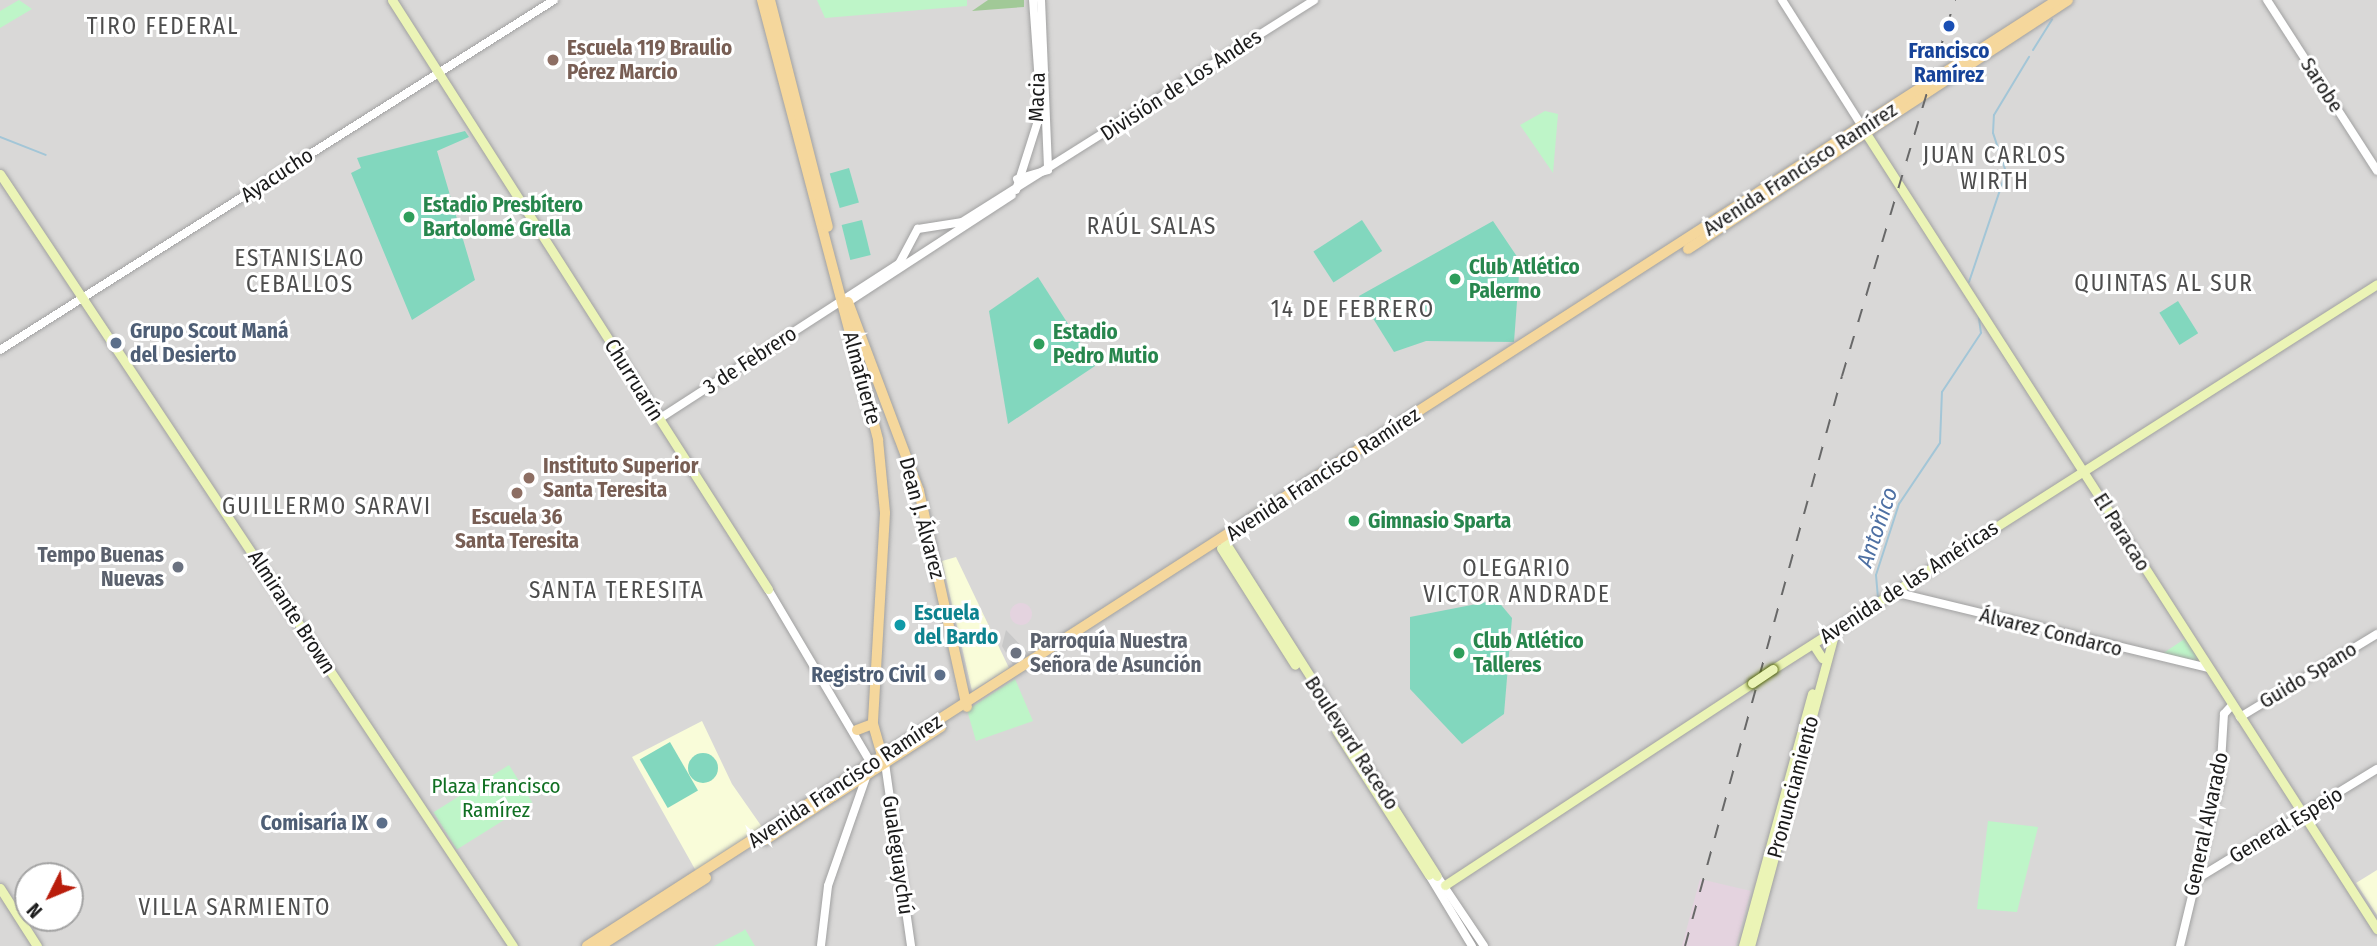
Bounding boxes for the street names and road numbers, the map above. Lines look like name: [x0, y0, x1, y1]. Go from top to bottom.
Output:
street label: División de Los Andes: [1096, 24, 1266, 146]
street label: Sarobe: [2295, 53, 2349, 117]
street label: Macia: [1024, 72, 1050, 122]
street label: Avenida Francisco Ramírez: [1698, 97, 1902, 241]
street label: Ayacucho: [236, 142, 318, 208]
street label: 3 de Febrero: [699, 321, 801, 399]
street label: Almafuerte: [838, 329, 886, 427]
street label: Churruarín: [599, 334, 669, 426]
street label: Avenida Francisco Ramírez: [1221, 402, 1425, 546]
street label: Dean J. Álvarez: [894, 454, 950, 582]
street label: El Paracao: [2088, 488, 2156, 576]
street label: Avenida de las Américas: [1815, 515, 2003, 649]
street label: Almirante Brown: [243, 546, 341, 678]
street label: Álvarez Condarco: [1977, 602, 2125, 662]
street label: Guido Spano: [2255, 636, 2361, 714]
street label: Boulevard Racedo: [1299, 671, 1405, 815]
street label: Avenida Francisco Ramírez: [743, 709, 947, 853]
street label: Pronunciamiento: [1762, 713, 1824, 861]
street label: General Alvarado: [2178, 750, 2234, 898]
street label: General Espejo: [2225, 781, 2347, 869]
street label: Gualeguaychú: [877, 794, 919, 916]

